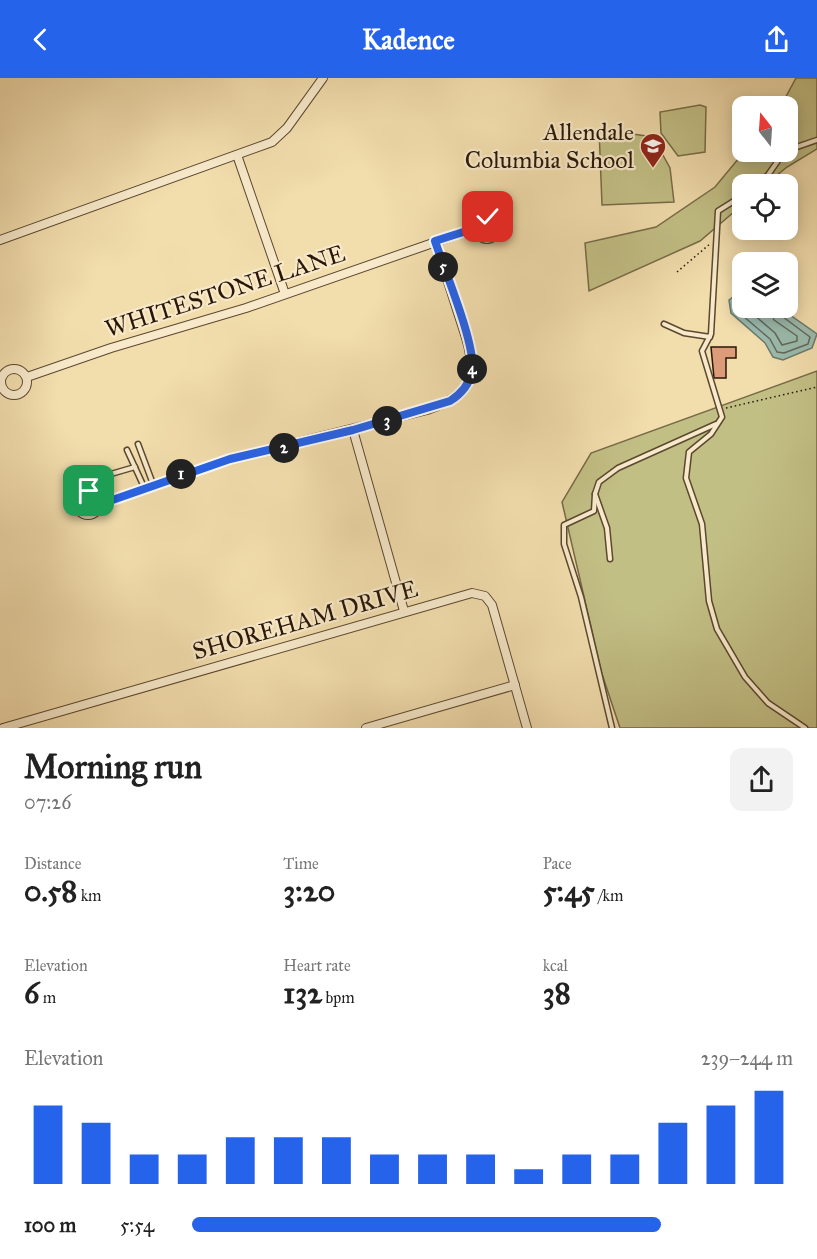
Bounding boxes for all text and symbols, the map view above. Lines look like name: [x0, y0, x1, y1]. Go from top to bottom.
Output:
icon: back: [24, 23, 57, 56]
text: Kadence: [362, 23, 455, 56]
icon: share: [760, 23, 793, 56]
north arrow: [732, 96, 798, 162]
map controls: [732, 96, 798, 318]
place label: Allendale Columbia School: [465, 117, 635, 175]
school or university icon: Allendale Columbia School: [638, 131, 668, 169]
button: locate: [732, 174, 798, 240]
pin: [462, 191, 513, 242]
icon: check: [471, 200, 504, 233]
street label: WHITESTONE LANE: [101, 238, 349, 344]
pin: 5: [428, 252, 458, 282]
button: layers: [732, 252, 798, 318]
text: 5: [439, 257, 447, 276]
pin: 4: [457, 354, 487, 384]
text: 4: [468, 359, 476, 378]
pin: 3: [372, 406, 402, 436]
text: 3: [384, 411, 390, 430]
pin: 2: [269, 433, 299, 463]
text: 2: [280, 438, 288, 457]
pin: 1: [166, 459, 196, 489]
text: 1: [178, 464, 184, 483]
pin: [63, 465, 114, 516]
icon: arrive: [72, 474, 105, 507]
street label: SHOREHAM DRIVE: [189, 573, 421, 667]
text: Morning run: [24, 747, 202, 787]
button: share: [730, 748, 793, 811]
text: 07:26: [24, 790, 71, 814]
text: Distance: [24, 854, 81, 873]
text: Time: [283, 854, 319, 873]
text: Pace: [543, 854, 572, 873]
text: 0.58: [24, 873, 77, 909]
text: 3:20: [283, 873, 335, 909]
text: 5:45: [543, 873, 595, 909]
text: km: [77, 886, 102, 905]
text: /km: [595, 886, 623, 905]
text: Elevation: [24, 956, 88, 975]
text: Heart rate: [283, 956, 351, 975]
text: kcal: [543, 956, 568, 975]
text: 6: [24, 975, 39, 1011]
text: 132: [283, 975, 322, 1011]
text: 38: [543, 975, 571, 1011]
text: m: [39, 988, 56, 1007]
text: bpm: [322, 988, 355, 1007]
text: Elevation: [24, 1046, 103, 1070]
text: 239–244 m: [701, 1046, 793, 1070]
text: 100 m: [24, 1213, 76, 1237]
text: 5:54: [120, 1213, 154, 1237]

